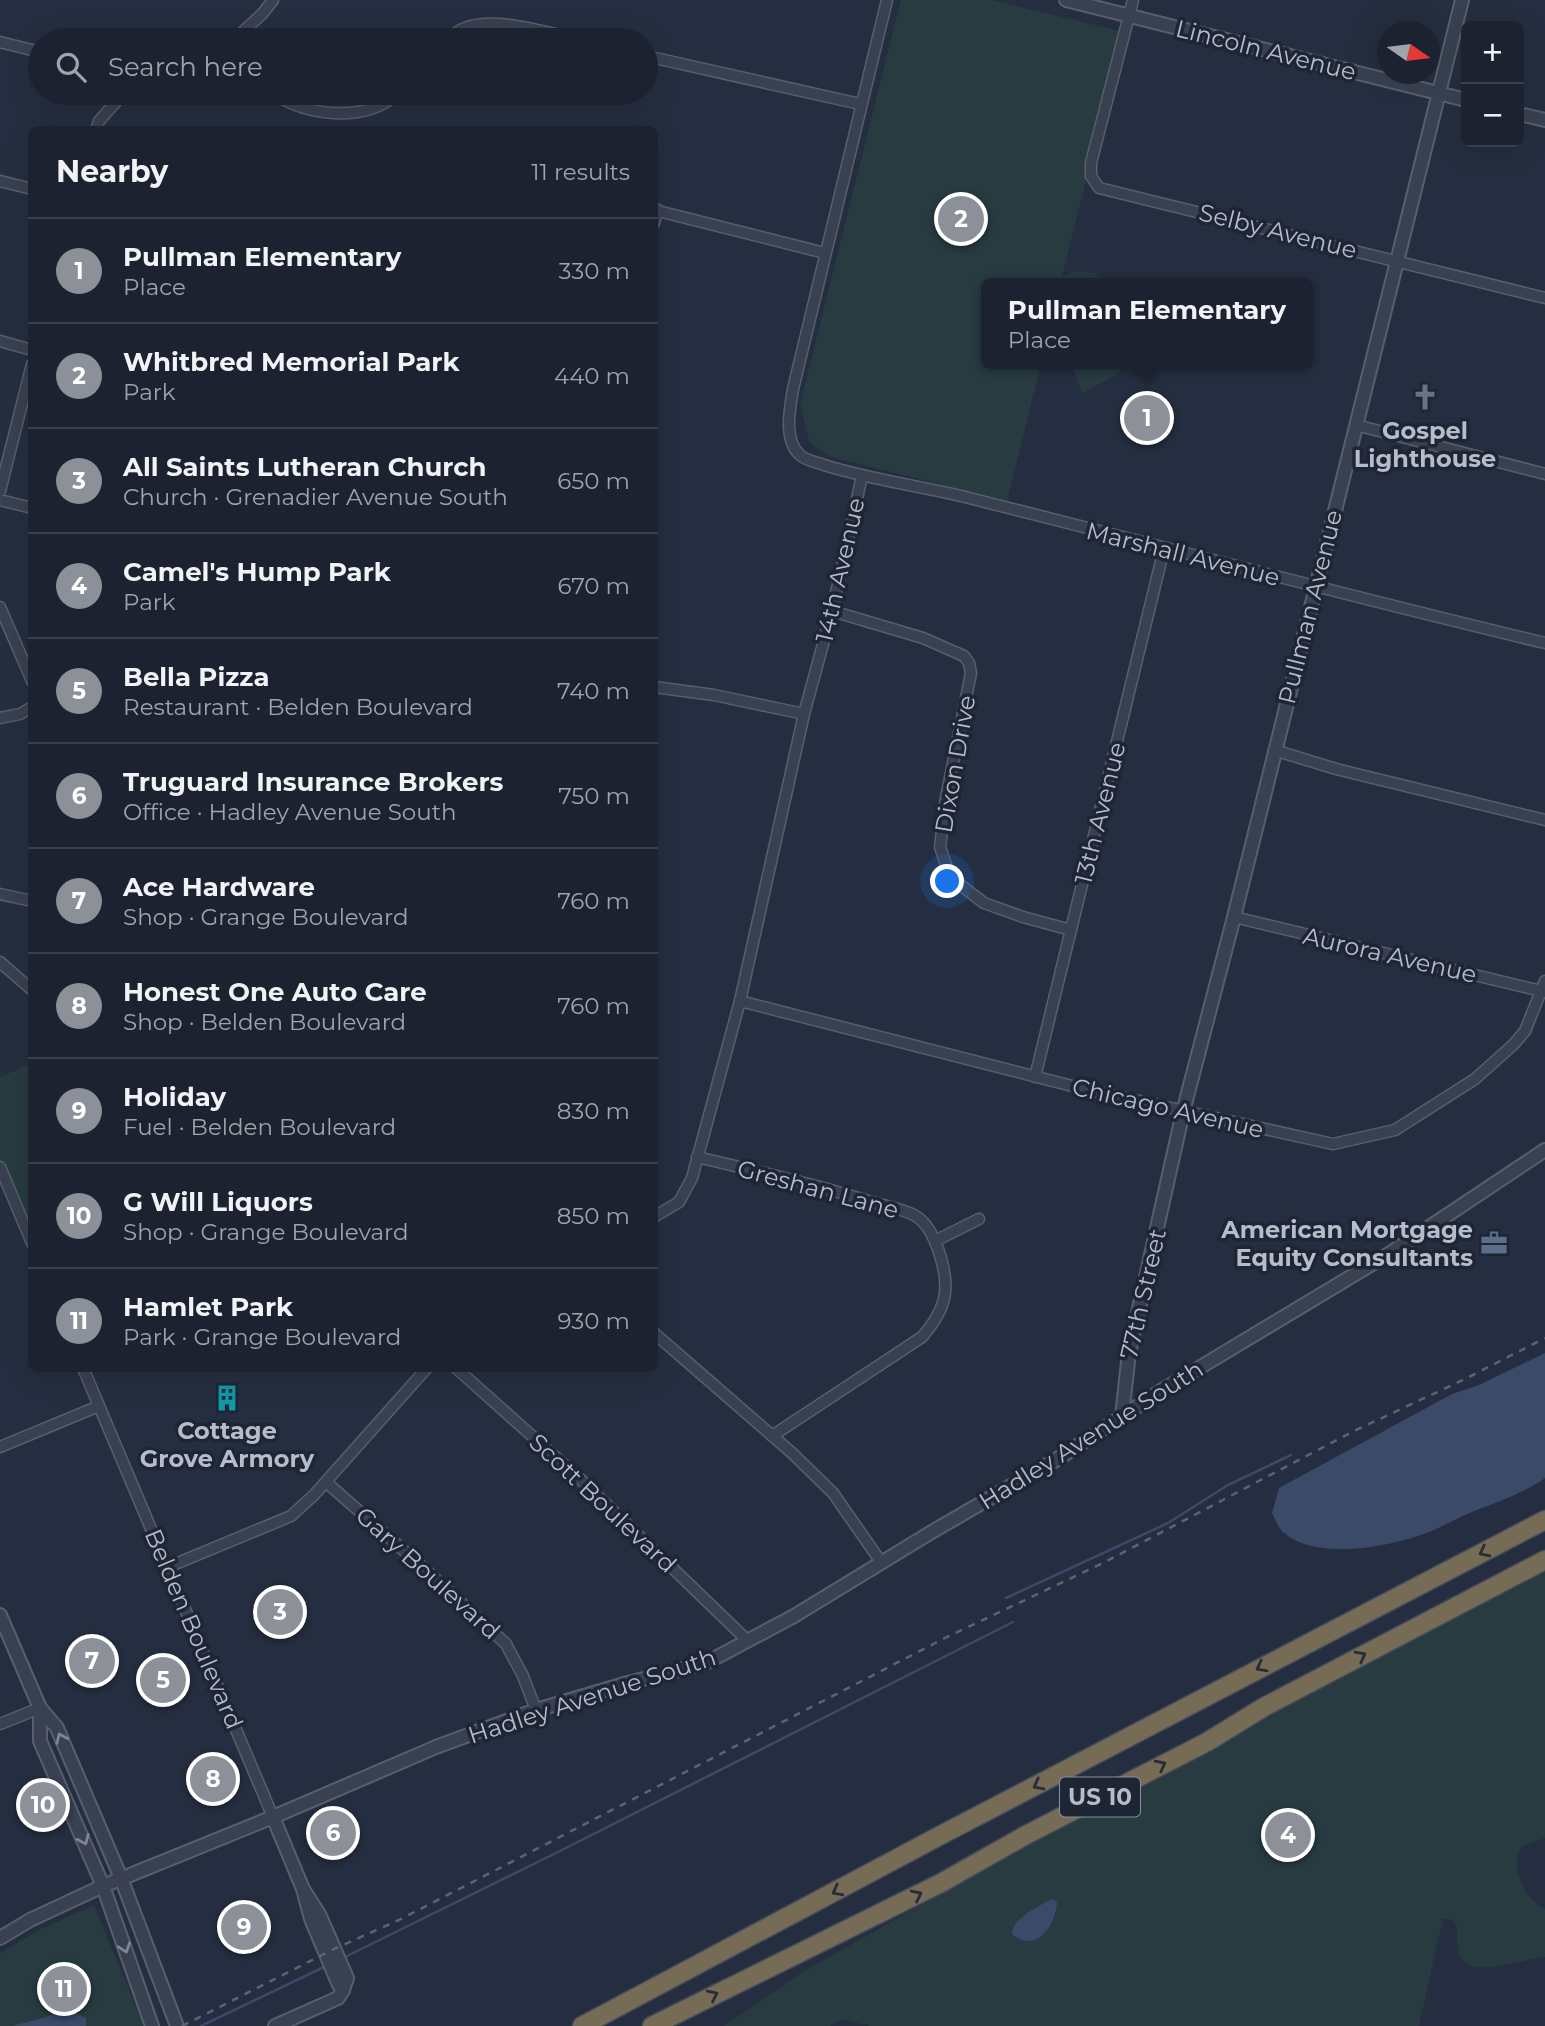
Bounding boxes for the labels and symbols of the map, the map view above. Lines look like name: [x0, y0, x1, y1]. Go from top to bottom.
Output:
street label: Lincoln Avenue: [1173, 14, 1359, 86]
north arrow: [1377, 21, 1440, 84]
pin: 2: [938, 193, 984, 245]
street label: Selby Avenue: [1196, 197, 1360, 265]
church icon: Gospel Lighthouse: [1410, 382, 1440, 412]
pin: 1: [1124, 392, 1170, 444]
place label: Gospel Lighthouse: [1354, 416, 1496, 473]
street label: 14th Avenue: [809, 495, 871, 645]
street label: Pullman Avenue: [1272, 507, 1348, 707]
street label: Marshall Avenue: [1083, 516, 1283, 592]
street label: Dixon Drive: [929, 693, 981, 835]
street label: 13th Avenue: [1068, 739, 1132, 887]
your location: [930, 864, 964, 898]
street label: Aurora Avenue: [1300, 921, 1480, 989]
street label: Chicago Avenue: [1069, 1072, 1267, 1144]
street label: Greshan Lane: [734, 1154, 902, 1224]
place label: American Mortgage Equity Consultants: [1220, 1215, 1473, 1272]
street label: 77th Street: [1114, 1226, 1172, 1362]
office icon: American Mortgage Equity Consultants: [1479, 1228, 1509, 1258]
street label: Hadley Avenue South: [974, 1354, 1208, 1516]
building icon: Cottage Grove Armory: [212, 1383, 242, 1413]
place label: Cottage Grove Armory: [140, 1416, 315, 1473]
street label: Scott Boulevard: [523, 1427, 683, 1579]
street label: Gary Boulevard: [350, 1501, 506, 1645]
street label: Belden Boulevard: [139, 1525, 249, 1733]
one-way arrow: [1479, 1543, 1491, 1557]
pin: 3: [257, 1586, 303, 1638]
pin: 7: [69, 1635, 115, 1687]
street label: Hadley Avenue South: [464, 1642, 720, 1750]
one-way arrow: [1354, 1651, 1366, 1665]
pin: 5: [140, 1654, 186, 1706]
one-way arrow: [1255, 1659, 1268, 1673]
one-way arrow: [55, 1733, 69, 1745]
pin: 8: [190, 1753, 236, 1805]
one-way arrow: [1154, 1760, 1166, 1774]
one-way arrow: [1032, 1776, 1045, 1790]
road number: US 10: [1060, 1778, 1140, 1816]
pin: 10: [20, 1779, 66, 1831]
pin: 6: [310, 1807, 356, 1859]
pin: 4: [1265, 1809, 1311, 1861]
one-way arrow: [76, 1833, 90, 1846]
one-way arrow: [832, 1883, 845, 1896]
one-way arrow: [910, 1889, 922, 1903]
pin: 9: [221, 1901, 267, 1953]
one-way arrow: [117, 1941, 131, 1953]
pin: 11: [41, 1963, 87, 2015]
one-way arrow: [706, 1990, 718, 2004]

